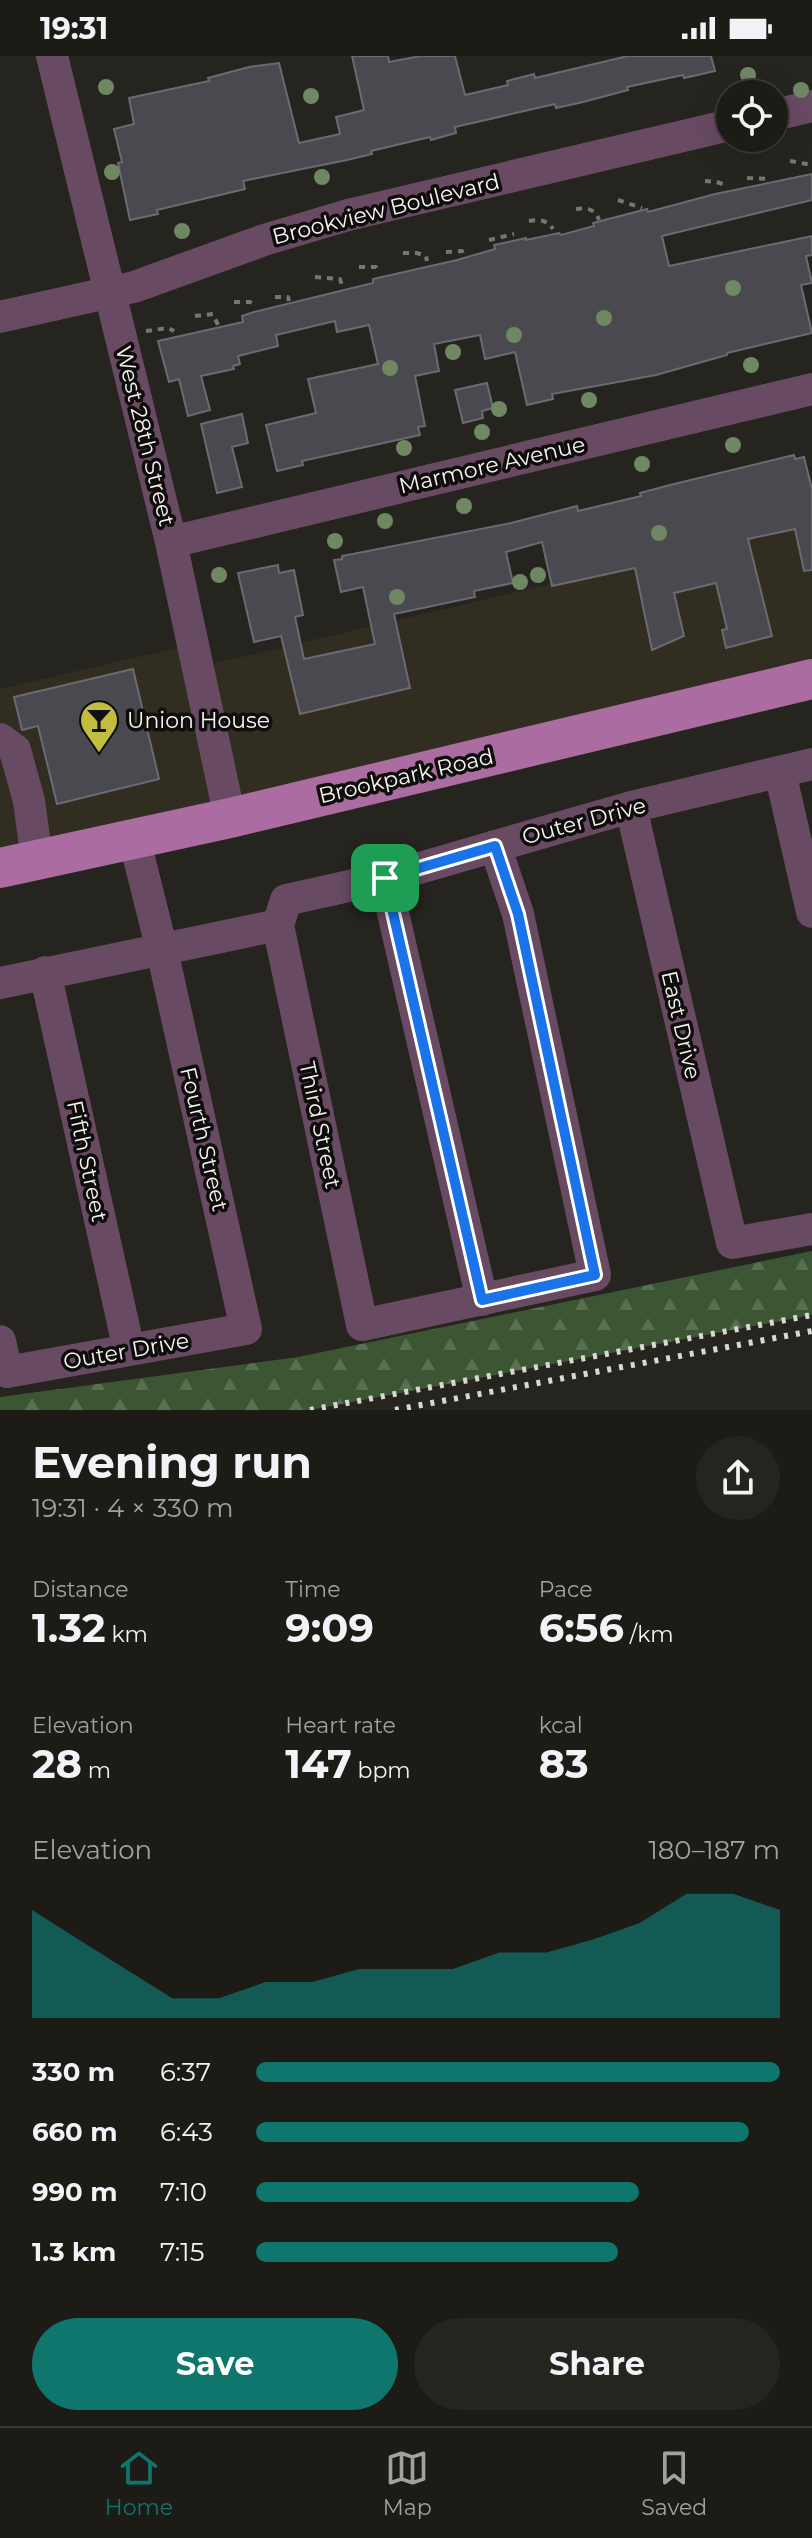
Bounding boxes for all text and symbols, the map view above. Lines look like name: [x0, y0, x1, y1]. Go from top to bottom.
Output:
text: 19:31: [40, 10, 108, 47]
map controls: [716, 80, 788, 152]
button: locate: [716, 80, 788, 152]
street label: Brookview Boulevard: [270, 168, 502, 250]
street label: West 28th Street: [110, 343, 180, 529]
street label: Marmore Avenue: [396, 430, 588, 500]
bar icon: Union House: [78, 699, 120, 754]
place label: Union House: [127, 707, 270, 734]
street label: Brookpark Road: [316, 743, 496, 809]
street label: Outer Drive: [519, 791, 649, 851]
pin: [351, 844, 419, 912]
icon: arrive: [363, 856, 407, 900]
street label: East Drive: [655, 968, 707, 1082]
street label: Third Street: [293, 1059, 347, 1191]
street label: Fourth Street: [174, 1064, 234, 1214]
street label: Fifth Street: [61, 1098, 113, 1224]
street label: Outer Drive: [61, 1327, 191, 1375]
text: Evening run: [32, 1435, 312, 1489]
button: share: [696, 1436, 780, 1520]
text: 19:31 · 4 × 330 m: [32, 1492, 234, 1524]
text: Distance: [32, 1576, 129, 1603]
text: Time: [285, 1576, 341, 1603]
text: Pace: [539, 1576, 593, 1603]
text: 1.32: [32, 1603, 106, 1652]
text: 9:09: [285, 1603, 374, 1652]
text: 6:56: [539, 1603, 624, 1652]
text: km: [106, 1621, 148, 1648]
text: /km: [624, 1621, 673, 1648]
text: Elevation: [32, 1712, 134, 1739]
text: Heart rate: [285, 1712, 396, 1739]
text: kcal: [539, 1712, 583, 1739]
text: 28: [32, 1739, 82, 1788]
text: 147: [285, 1739, 352, 1788]
text: 83: [539, 1739, 589, 1788]
text: m: [82, 1757, 111, 1784]
text: bpm: [352, 1757, 411, 1784]
text: Elevation: [32, 1834, 152, 1866]
text: 180–187 m: [648, 1834, 780, 1866]
text: 330 m: [32, 2056, 115, 2088]
text: 6:37: [160, 2056, 211, 2088]
text: 660 m: [32, 2116, 117, 2148]
text: 6:43: [160, 2116, 213, 2148]
text: 990 m: [32, 2176, 117, 2208]
text: 7:10: [160, 2176, 207, 2208]
text: 1.3 km: [32, 2236, 116, 2268]
text: 7:15: [160, 2236, 204, 2268]
button: Save: [32, 2318, 398, 2410]
button: Share: [414, 2318, 780, 2410]
tab: Home: [105, 2446, 173, 2521]
tab: Map: [383, 2446, 432, 2521]
tab: Saved: [641, 2446, 707, 2521]

